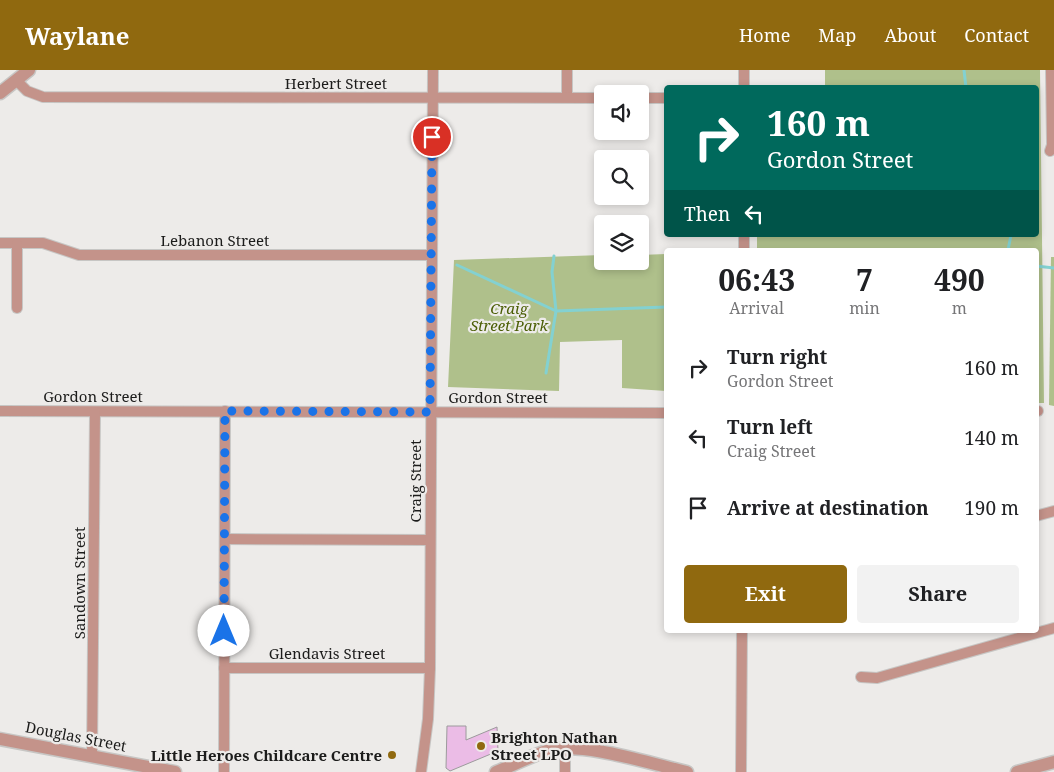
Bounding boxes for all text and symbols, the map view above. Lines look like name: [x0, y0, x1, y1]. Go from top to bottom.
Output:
text: Waylane: [25, 19, 129, 52]
text: Home: [739, 23, 790, 47]
text: Map: [818, 23, 856, 47]
text: About: [884, 23, 936, 47]
text: Contact: [964, 23, 1029, 47]
street label: Herbert Street: [285, 73, 387, 93]
map controls: [594, 85, 649, 270]
button: sound: [594, 85, 649, 140]
text: 160 m: [767, 99, 870, 146]
icon: right: [684, 105, 749, 170]
pin: [411, 116, 453, 158]
icon: arrive: [418, 123, 446, 151]
text: Gordon Street: [767, 144, 913, 174]
button: search: [594, 150, 649, 205]
icon: left: [740, 200, 768, 228]
text: Then: [684, 201, 730, 227]
button: layers: [594, 215, 649, 270]
street label: Lebanon Street: [161, 230, 269, 250]
text: 06:43: [718, 259, 795, 300]
text: 7: [856, 259, 873, 300]
text: 490: [934, 259, 985, 300]
text: Arrival: [729, 297, 784, 319]
text: min: [849, 297, 880, 319]
text: m: [952, 297, 967, 319]
park label: Craig Street Park: [470, 298, 549, 335]
text: Turn right: [727, 344, 827, 370]
icon: right: [684, 354, 712, 382]
text: 160 m: [964, 355, 1019, 381]
text: Gordon Street: [727, 370, 833, 392]
street label: Gordon Street: [43, 386, 143, 406]
street label: Gordon Street: [448, 387, 548, 407]
text: Turn left: [727, 414, 813, 440]
icon: left: [684, 424, 712, 452]
text: 140 m: [964, 425, 1019, 451]
street label: Craig Street: [405, 439, 425, 523]
text: Craig Street: [727, 440, 816, 462]
icon: arrive: [684, 494, 712, 522]
text: Arrive at destination: [727, 495, 929, 521]
text: 190 m: [964, 495, 1019, 521]
street label: Sandown Street: [69, 527, 89, 639]
button: Exit: [684, 565, 847, 623]
button: Share: [857, 565, 1019, 623]
position arrow: [197, 604, 249, 656]
street label: Glendavis Street: [269, 643, 385, 663]
street label: Douglas Street: [24, 716, 128, 756]
place label: Brighton Nathan Street LPO: [491, 727, 618, 764]
marker: Brighton Nathan Street LPO: [475, 740, 487, 752]
place label: Little Heroes Childcare Centre: [151, 745, 382, 765]
marker: Little Heroes Childcare Centre: [386, 749, 398, 761]

